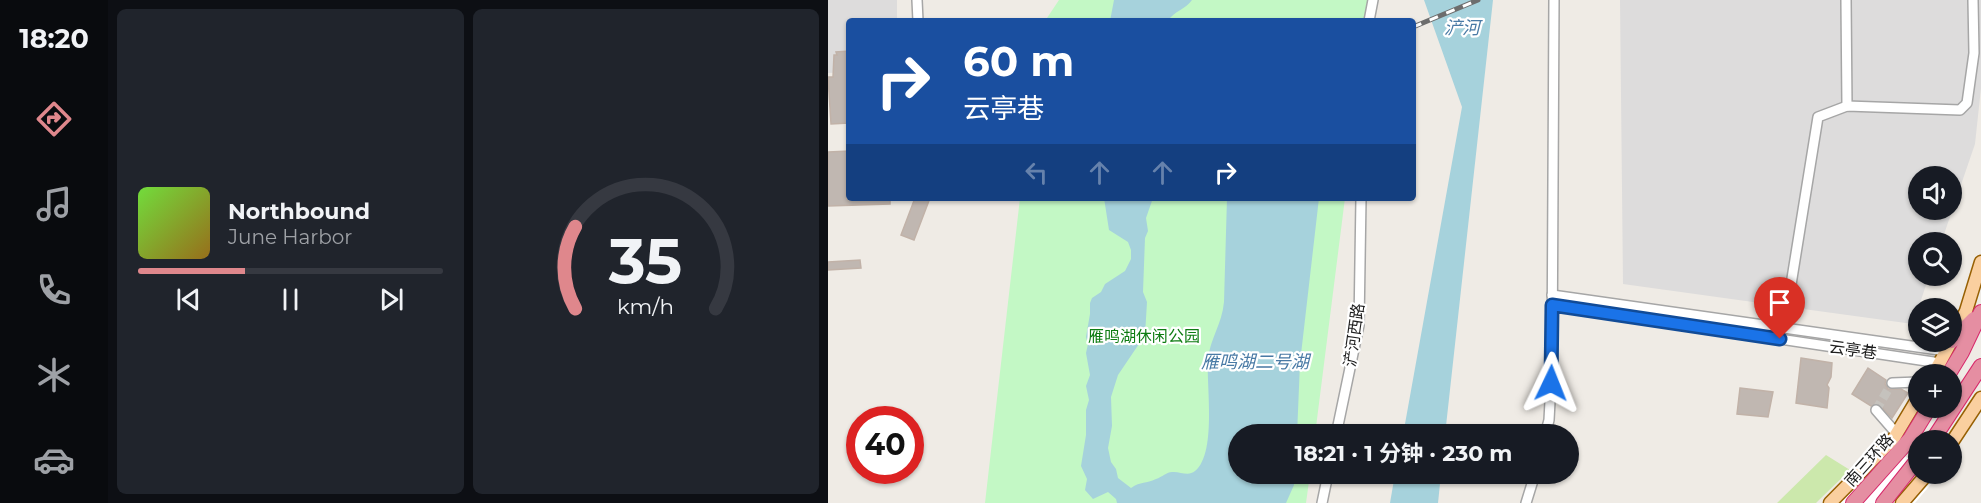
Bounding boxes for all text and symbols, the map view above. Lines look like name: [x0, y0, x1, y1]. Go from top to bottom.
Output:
water label: 浐河: [1444, 17, 1483, 39]
text: 18:20: [19, 22, 89, 55]
text: 60 m: [963, 35, 1074, 87]
icon: right: [864, 42, 942, 120]
text: 云亭巷: [963, 92, 1044, 125]
icon: directions: [33, 98, 75, 140]
icon: left: [1020, 156, 1053, 189]
icon: ahead: [1083, 156, 1116, 189]
icon: ahead: [1146, 156, 1179, 189]
icon: right: [1209, 156, 1242, 189]
map controls: [1908, 166, 1962, 484]
button: sound: [1908, 166, 1962, 220]
icon: music: [33, 183, 75, 225]
text: Northbound: [228, 198, 370, 225]
text: 35: [608, 223, 682, 299]
text: June Harbor: [228, 225, 352, 249]
button: search: [1908, 232, 1962, 286]
icon: phone: [33, 269, 75, 311]
pin: [1754, 277, 1805, 339]
icon: previous: [172, 283, 205, 316]
icon: pause: [274, 283, 307, 316]
icon: next: [375, 283, 408, 316]
icon: arrive: [1763, 286, 1796, 319]
text: km/h: [617, 293, 674, 319]
button: layers: [1908, 298, 1962, 352]
street label: 浐河西路: [1340, 302, 1368, 368]
park label: 雁鸣湖休闲公园: [1088, 327, 1200, 346]
street label: 云亭巷: [1828, 337, 1878, 363]
water label: 雁鸣湖二号湖: [1201, 351, 1312, 373]
position arrow: [1519, 351, 1583, 415]
icon: climate: [33, 354, 75, 396]
button: +: [1908, 364, 1962, 418]
speed limit sign: 40: [846, 406, 924, 484]
street label: 南三环路: [1841, 430, 1897, 490]
button: −: [1908, 430, 1962, 484]
icon: car: [33, 439, 75, 481]
text: 18:21 · 1 分钟 · 230 m: [1295, 440, 1512, 467]

